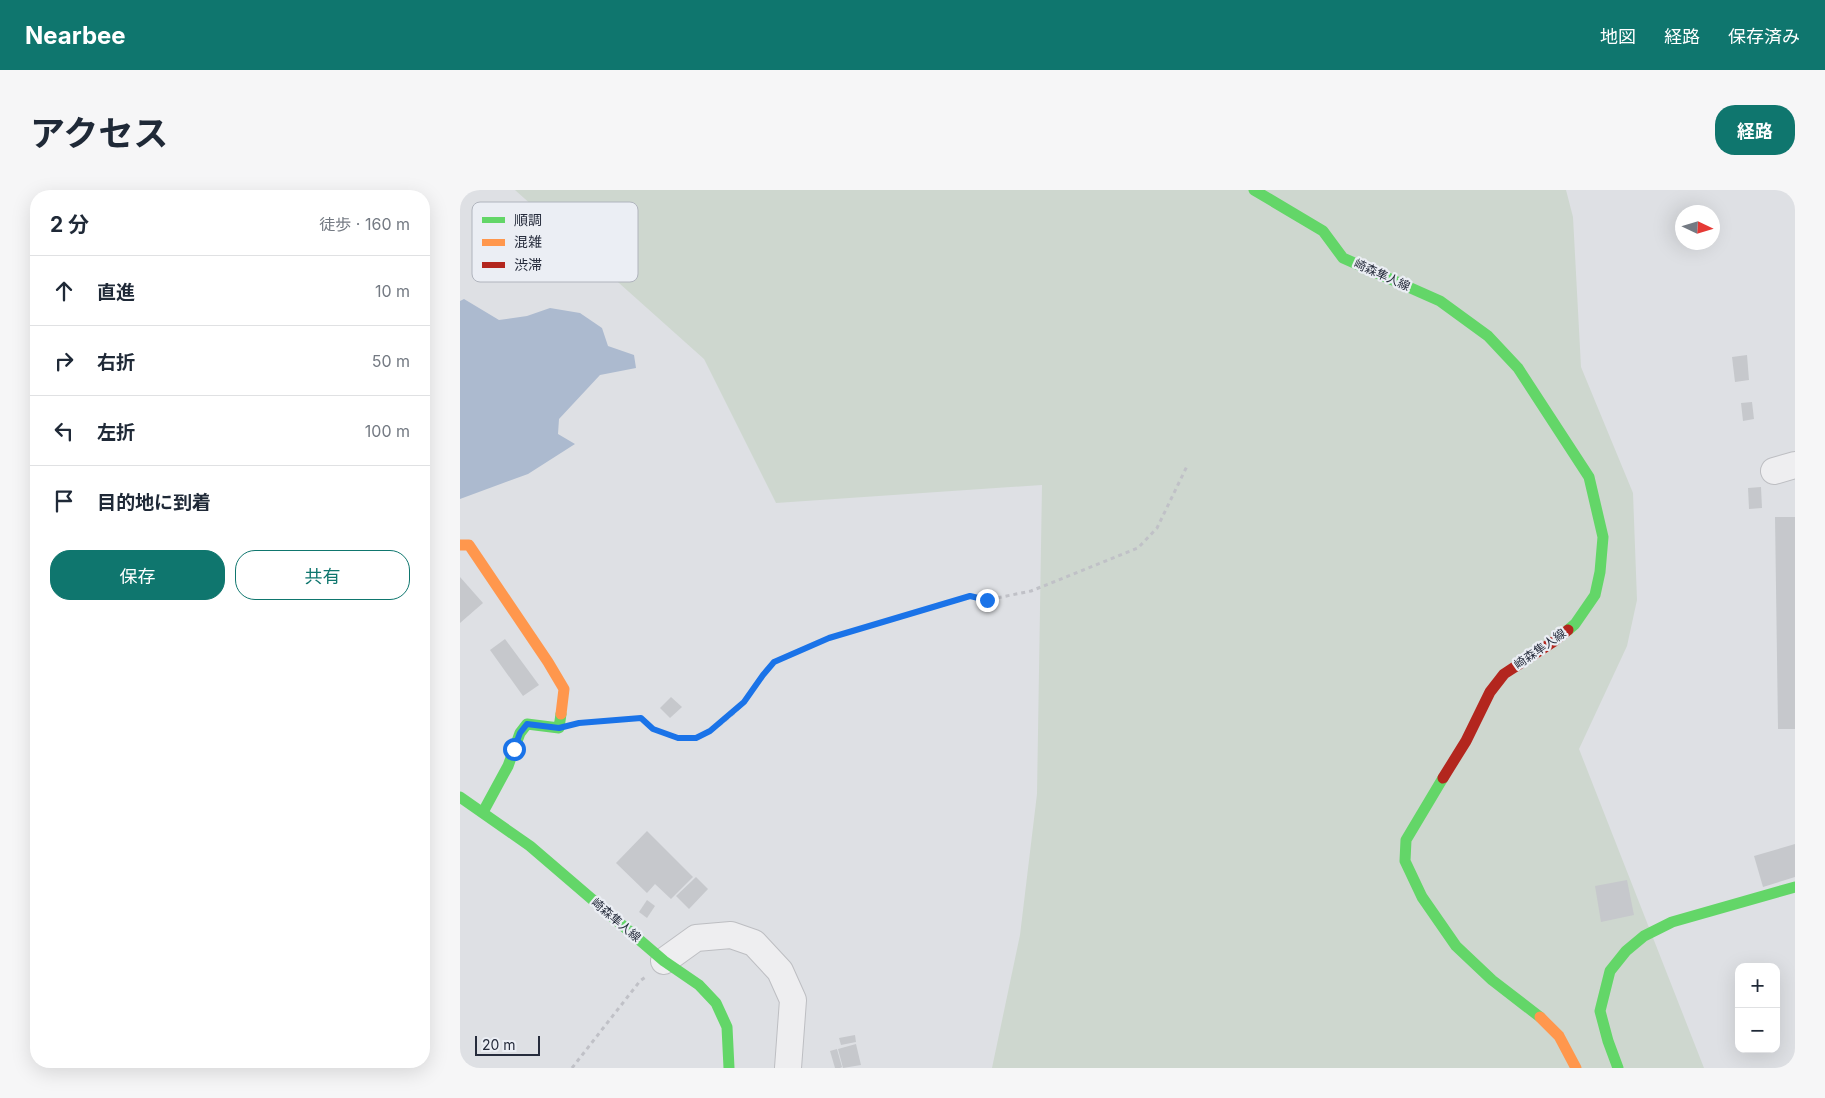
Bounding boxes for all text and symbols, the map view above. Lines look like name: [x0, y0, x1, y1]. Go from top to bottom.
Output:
text: Nearbee: [25, 21, 126, 50]
text: 地図: [1600, 26, 1636, 47]
text: 経路: [1664, 26, 1700, 47]
text: 保存済み: [1728, 26, 1800, 47]
button: 経路: [1715, 105, 1795, 155]
text: アクセス: [30, 112, 168, 154]
legend: [472, 202, 638, 282]
north arrow: [1675, 205, 1720, 250]
text: 順調: [514, 211, 542, 228]
text: 2 分: [50, 212, 89, 237]
text: 徒歩 · 160 m: [319, 214, 410, 234]
text: 混雑: [514, 233, 542, 250]
street label: 崎森隼人線: [1352, 255, 1413, 294]
text: 渋滞: [514, 256, 542, 273]
icon: ahead: [50, 277, 78, 305]
text: 直進: [97, 281, 135, 304]
text: 10 m: [375, 281, 410, 301]
icon: right: [50, 347, 78, 375]
text: 右折: [97, 351, 135, 374]
text: 50 m: [372, 351, 410, 371]
icon: left: [50, 417, 78, 445]
text: 左折: [97, 421, 135, 444]
text: 100 m: [365, 421, 410, 441]
icon: arrive: [50, 487, 78, 515]
text: 目的地に到着: [97, 491, 211, 514]
button: 保存: [50, 550, 225, 600]
button: 共有: [235, 550, 410, 600]
route end: [976, 589, 999, 612]
street label: 崎森隼人線: [1511, 625, 1569, 672]
route start: [503, 738, 526, 761]
street label: 崎森隼人線: [589, 895, 644, 945]
map controls: [1735, 963, 1780, 1053]
button: +: [1735, 963, 1780, 1008]
button: −: [1735, 1008, 1780, 1053]
scale bar: [475, 1033, 540, 1056]
text: 20 m: [482, 1036, 516, 1053]

